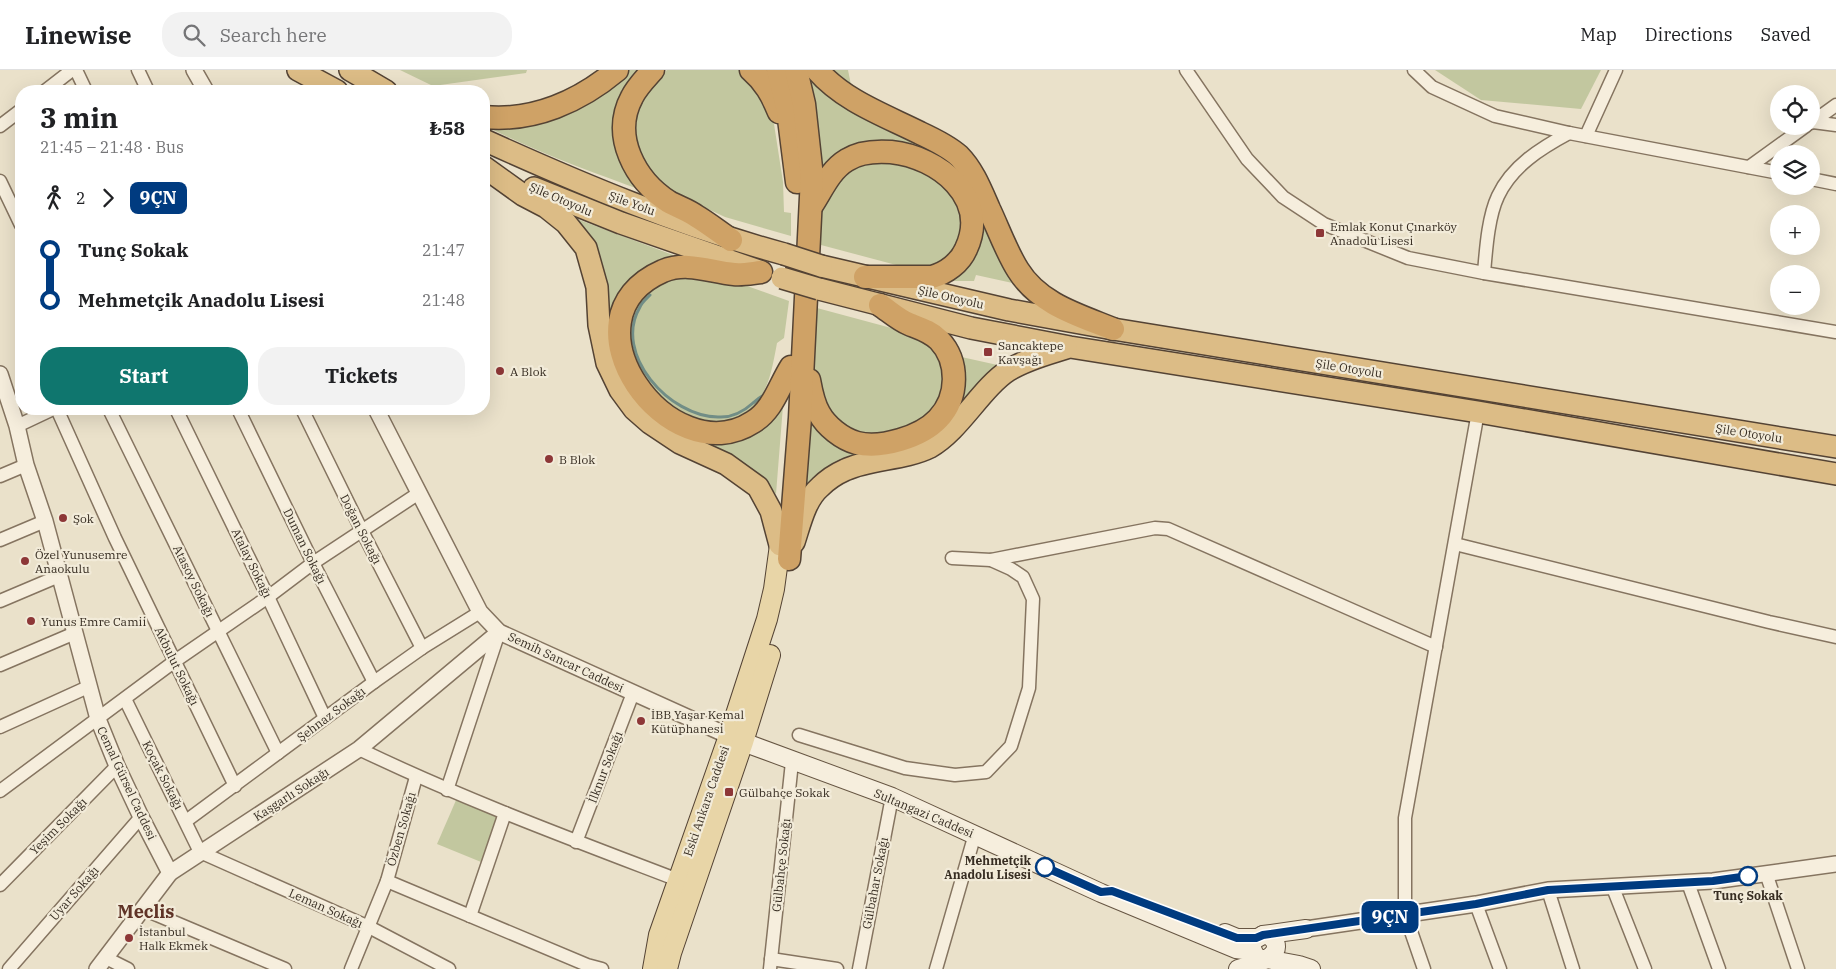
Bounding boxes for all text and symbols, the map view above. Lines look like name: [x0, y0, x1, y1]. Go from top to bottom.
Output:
search box: [162, 12, 512, 57]
text: Linewise: [25, 19, 132, 51]
icon: search: [180, 21, 208, 49]
text: Search here: [220, 23, 327, 47]
text: Map: [1580, 23, 1617, 46]
text: Directions: [1645, 23, 1733, 46]
text: Saved: [1761, 23, 1811, 46]
map controls: [1770, 85, 1820, 315]
button: locate: [1770, 85, 1820, 135]
text: 3 min: [40, 99, 118, 136]
text: ₺58: [430, 116, 465, 140]
text: 21:45 – 21:48 · Bus: [40, 137, 184, 157]
button: layers: [1770, 145, 1820, 195]
street label: Şile Otoyolu: [527, 179, 595, 219]
icon: walk: [40, 184, 68, 212]
icon: forward: [94, 184, 122, 212]
text: 9ÇN: [140, 186, 177, 209]
text: 2: [76, 188, 86, 208]
street label: Şile Yolu: [607, 188, 658, 218]
button: +: [1770, 205, 1820, 255]
place label: Emlak Konut Çınarköy Anadolu Lisesi: [1330, 219, 1458, 248]
marker: Emlak Konut Çınarköy Anadolu Lisesi: [1314, 227, 1326, 239]
text: Tunç Sokak: [78, 238, 188, 262]
text: 21:47: [422, 240, 465, 260]
button: −: [1770, 265, 1820, 315]
street label: Şile Otoyolu: [917, 282, 986, 312]
text: Mehmetçik Anadolu Lisesi: [78, 288, 324, 312]
text: 21:48: [422, 290, 465, 310]
place label: Sancaktepe Kavşağı: [998, 338, 1063, 367]
marker: Sancaktepe Kavşağı: [982, 346, 994, 358]
button: Start: [40, 347, 248, 405]
button: Tickets: [258, 347, 465, 405]
street label: Şile Otoyolu: [1315, 355, 1384, 381]
place label: A Blok: [510, 364, 546, 379]
marker: A Blok: [494, 365, 506, 377]
street label: Şile Otoyolu: [1715, 420, 1784, 446]
place label: B Blok: [559, 452, 595, 467]
marker: B Blok: [543, 453, 555, 465]
street label: Doğan Sokağı: [337, 492, 385, 567]
street label: Duman Sokağı: [280, 506, 330, 586]
place label: Şok: [73, 511, 94, 526]
marker: Şok: [57, 512, 69, 524]
street label: Atalay Sokağı: [229, 526, 275, 601]
street label: Atasoy Sokağı: [170, 543, 218, 620]
place label: Özel Yunusemre Anaokulu: [35, 547, 128, 576]
marker: Özel Yunusemre Anaokulu: [19, 555, 31, 567]
place label: Yunus Emre Camii: [41, 614, 146, 629]
marker: Yunus Emre Camii: [25, 615, 37, 627]
street label: Akbulut Sokağı: [152, 624, 203, 708]
street label: Semih Sancar Caddesi: [506, 629, 626, 696]
street label: Şehnaz Sokağı: [294, 683, 368, 745]
place label: İBB Yaşar Kemal Kütüphanesi: [651, 707, 744, 736]
marker: İBB Yaşar Kemal Kütüphanesi: [635, 715, 647, 727]
street label: Cemal Gürsel Caddesi: [94, 724, 160, 842]
street label: İlknur Sokağı: [584, 729, 626, 805]
street label: Koçak Sokağı: [139, 738, 187, 812]
street label: Eski Ankara Caddesi: [680, 743, 732, 858]
street label: Kaşgarlı Sokağı: [251, 764, 332, 824]
place label: Gülbahçe Sokak: [739, 785, 830, 800]
street label: Sultangazi Caddesi: [872, 785, 976, 841]
marker: Gülbahçe Sokak: [723, 786, 735, 798]
street label: Özben Sokağı: [383, 790, 419, 868]
street label: Yeşim Sokağı: [26, 794, 90, 858]
street label: Gülbahçe Sokağı: [769, 817, 793, 913]
street label: Gülbahar Sokağı: [859, 836, 891, 930]
place label: Mehmetçik Anadolu Lisesi: [944, 853, 1032, 882]
marker: Mehmetçik Anadolu Lisesi: [1035, 857, 1055, 877]
street label: Uyar Sokağı: [46, 862, 102, 923]
marker: Tunç Sokak: [1738, 866, 1758, 886]
street label: Leman Sokağı: [287, 885, 366, 931]
place label: Tunç Sokak: [1713, 888, 1783, 903]
district label: Meclis: [118, 900, 175, 923]
line badge: 9ÇN: [1361, 901, 1419, 933]
text: 9ÇN: [1371, 905, 1409, 928]
place label: İstanbul Halk Ekmek: [139, 924, 208, 953]
marker: İstanbul Halk Ekmek: [123, 932, 135, 944]

